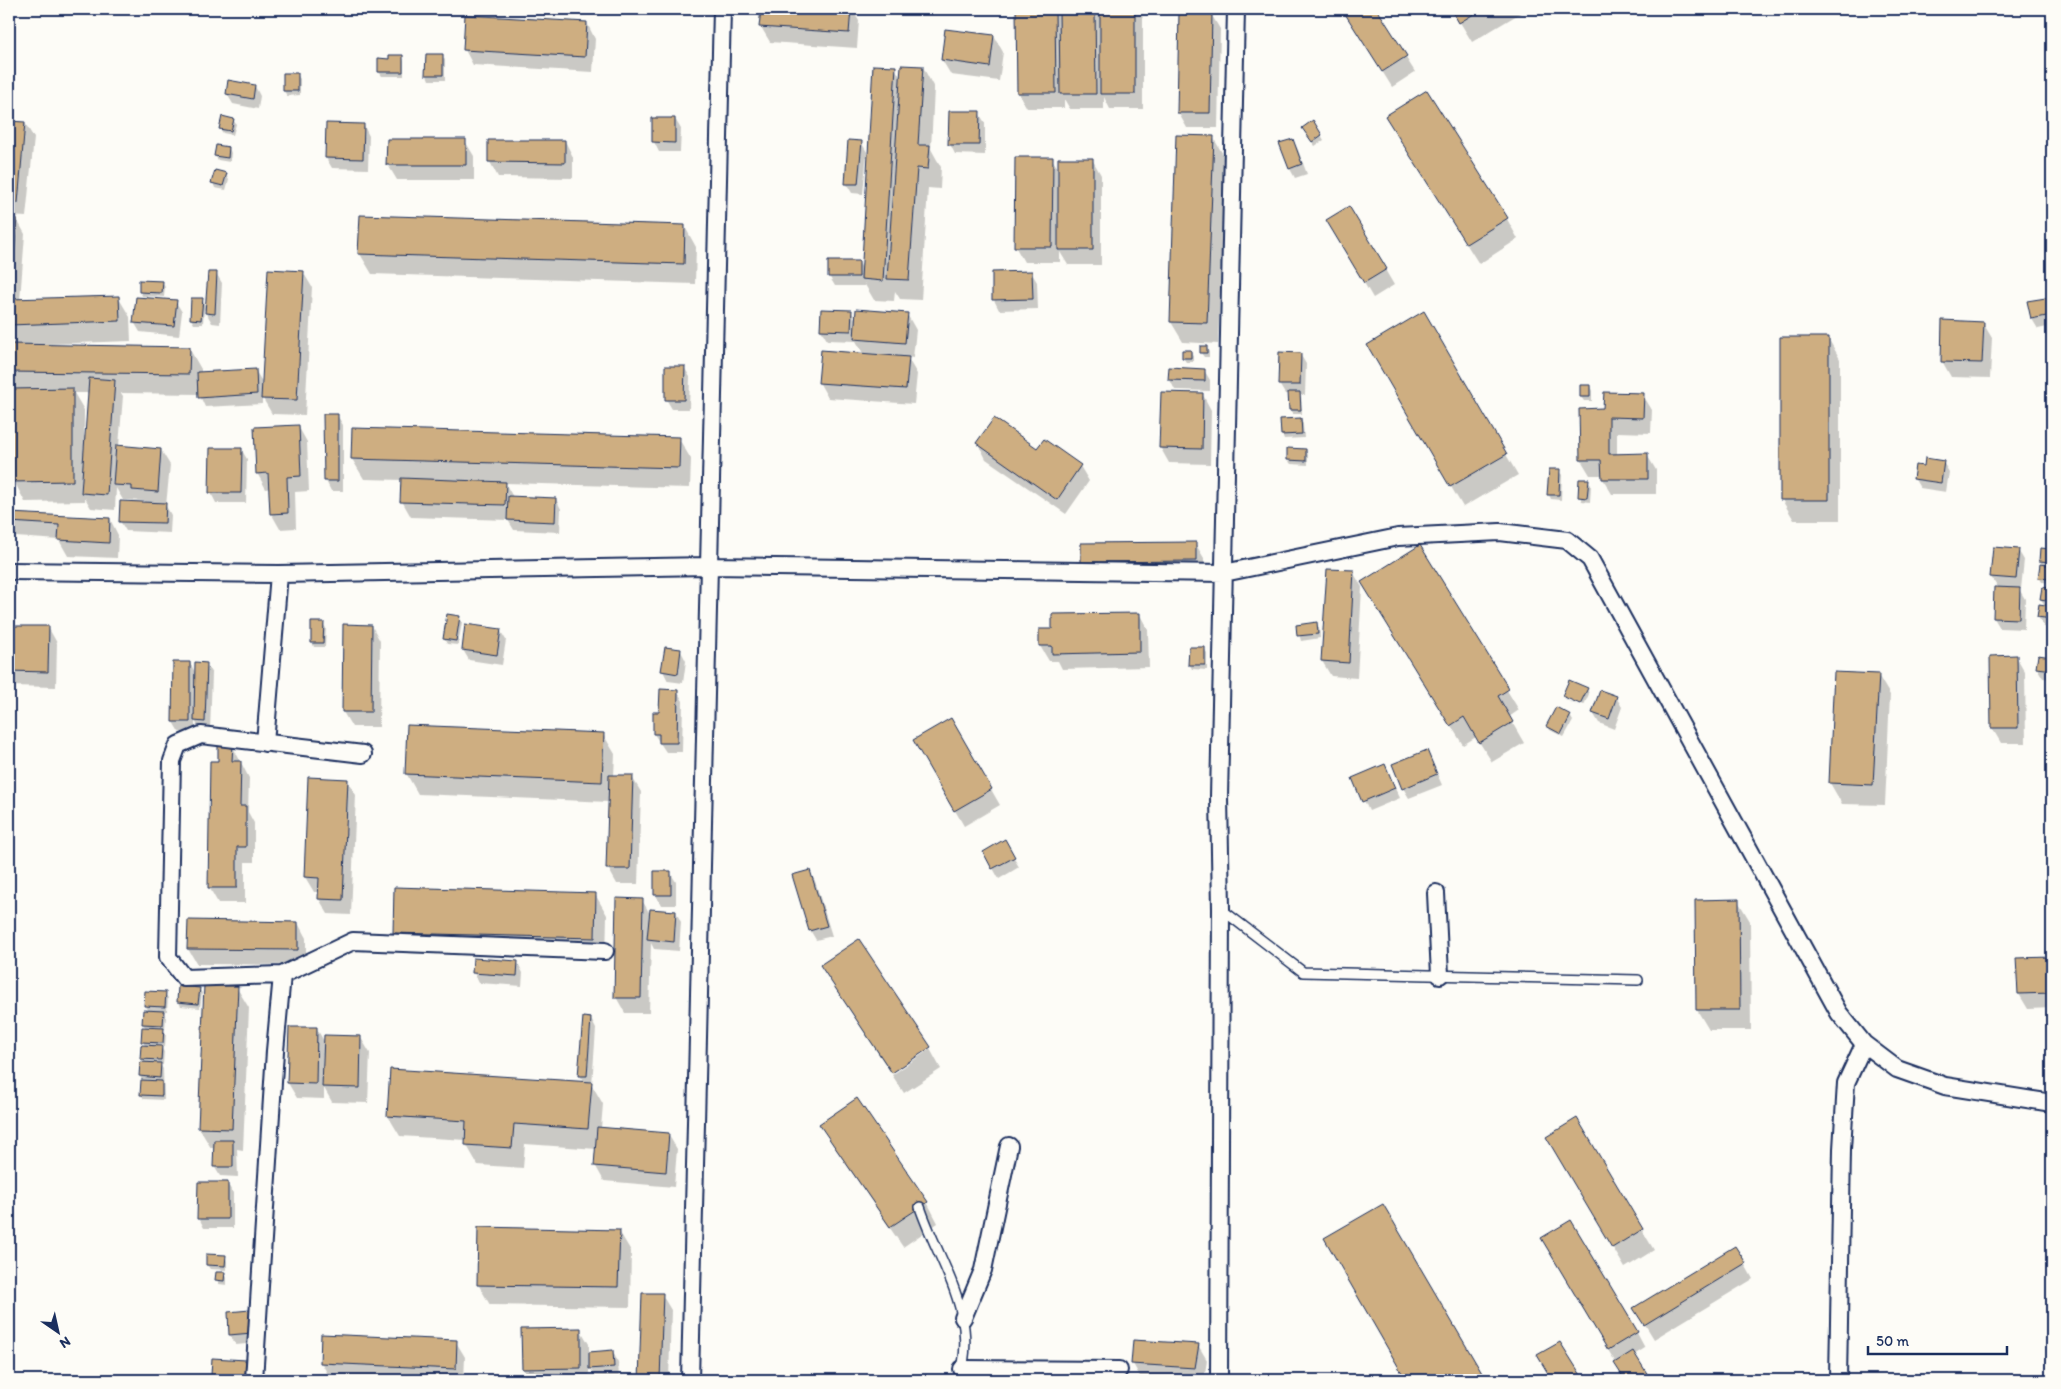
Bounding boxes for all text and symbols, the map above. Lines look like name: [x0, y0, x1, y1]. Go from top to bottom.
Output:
north arrow: [32, 1306, 82, 1356]
scale bar: [1868, 1324, 2007, 1356]
text: 50 m: [1876, 1332, 1909, 1350]
text: N: [56, 1333, 74, 1352]

